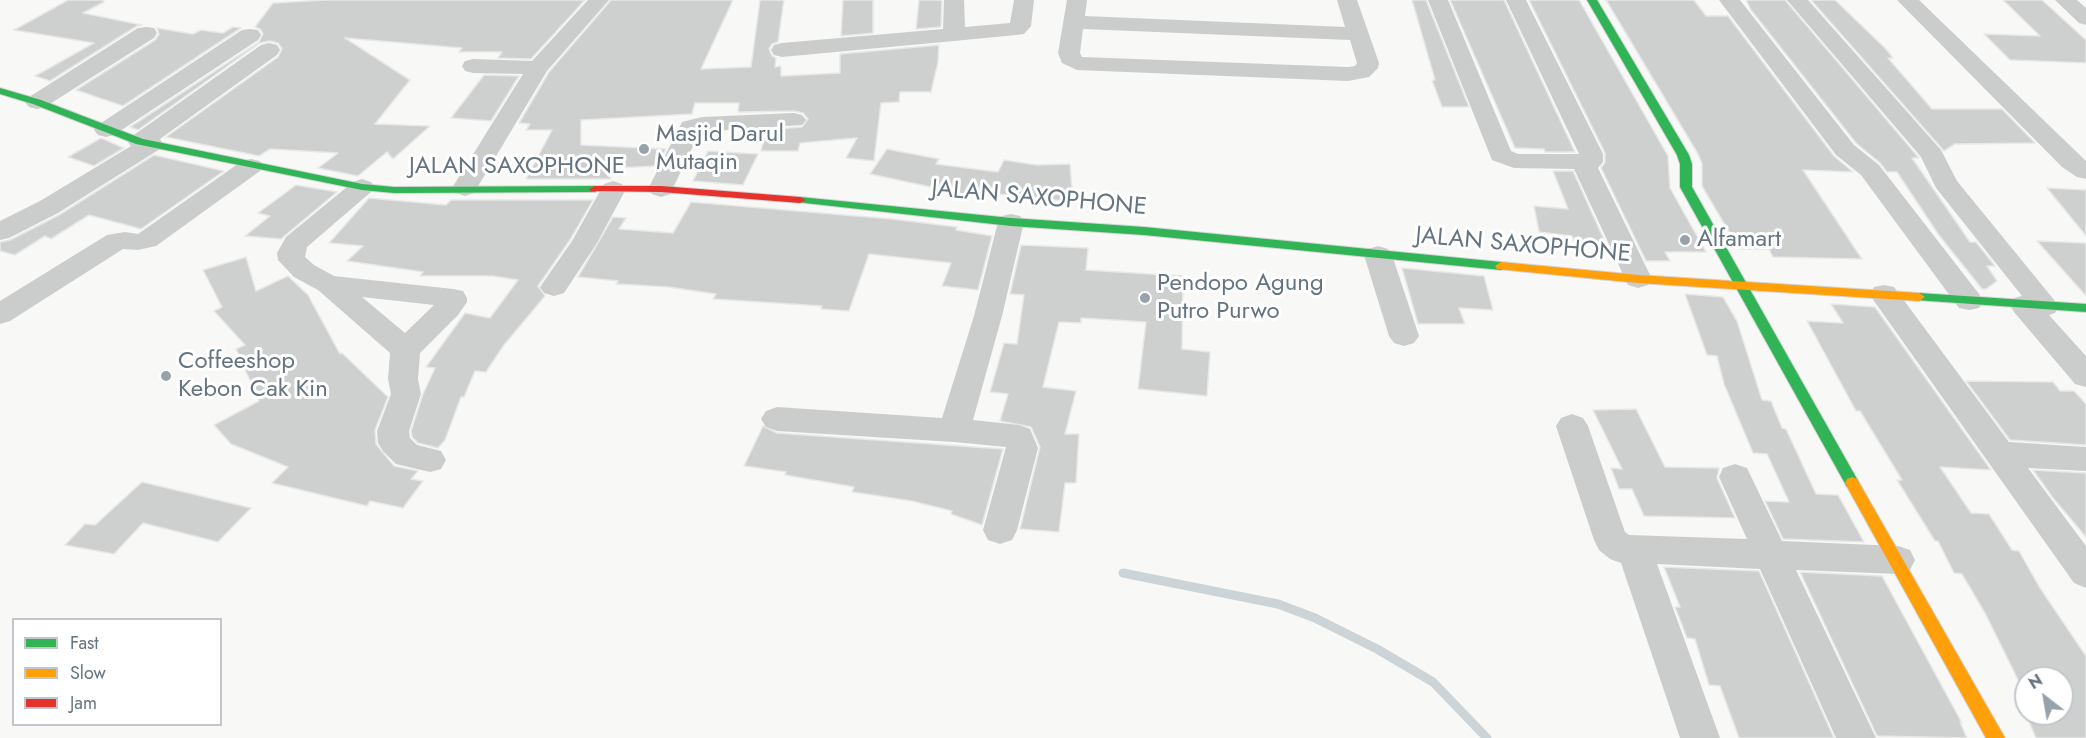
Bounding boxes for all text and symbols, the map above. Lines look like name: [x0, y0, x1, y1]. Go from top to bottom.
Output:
place label: Masjid Darul Mutaqin: [656, 121, 784, 177]
marker: Masjid Darul Mutaqin: [637, 142, 651, 156]
street label: JALAN SAXOPHONE: [409, 153, 625, 181]
street label: JALAN SAXOPHONE: [930, 175, 1148, 223]
street label: JALAN SAXOPHONE: [1414, 222, 1632, 270]
place label: Alfamart: [1697, 226, 1781, 254]
marker: Alfamart: [1678, 233, 1692, 247]
place label: Pendopo Agung Putro Purwo: [1157, 270, 1324, 326]
marker: Pendopo Agung Putro Purwo: [1138, 291, 1152, 305]
place label: Coffeeshop Kebon Cak Kin: [178, 348, 328, 404]
marker: Coffeeshop Kebon Cak Kin: [159, 369, 173, 383]
legend: [12, 618, 222, 726]
text: Fast: [70, 630, 99, 656]
text: Slow: [70, 660, 106, 686]
north arrow: [2014, 666, 2074, 726]
text: N: [2024, 669, 2047, 695]
text: Jam: [70, 690, 97, 716]

